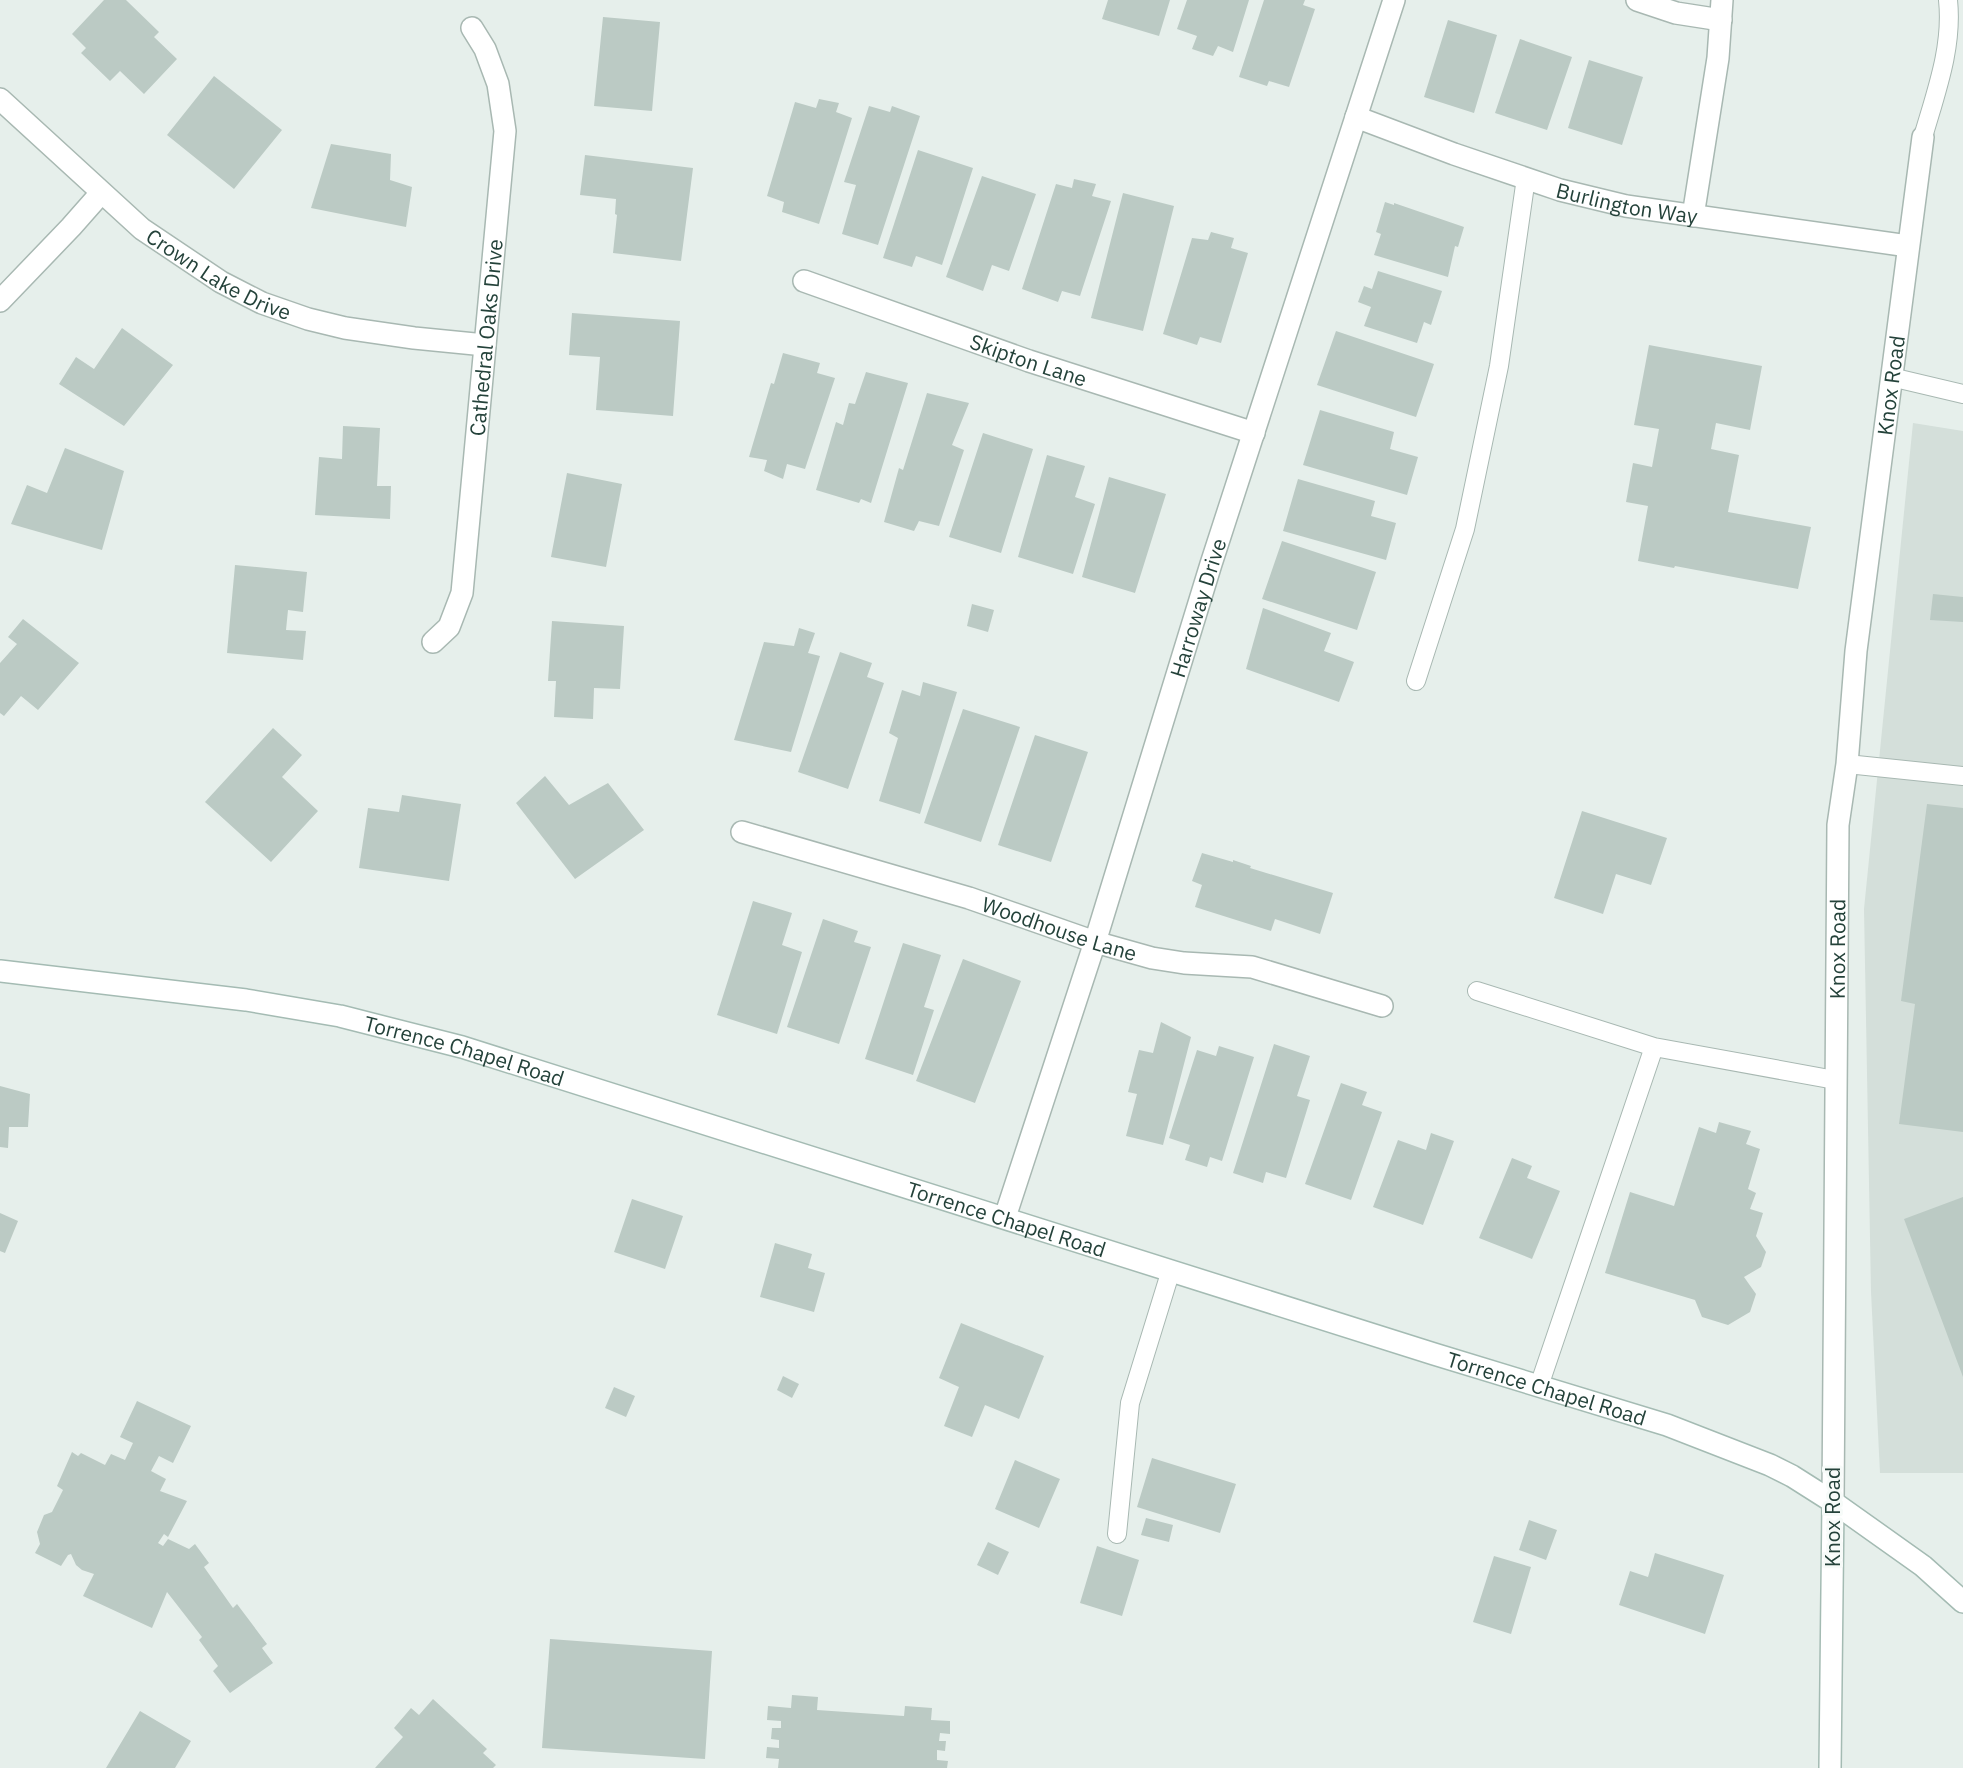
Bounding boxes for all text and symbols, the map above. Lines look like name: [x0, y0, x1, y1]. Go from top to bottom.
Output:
street label: Burlington Way: [1553, 176, 1700, 230]
street label: Crown Lake Drive: [141, 222, 295, 326]
street label: Cathedral Oaks Drive: [463, 238, 509, 437]
street label: Skipton Lane: [966, 327, 1090, 393]
street label: Knox Road: [1870, 334, 1911, 437]
street label: Harroway Drive: [1163, 535, 1232, 681]
street label: Woodhouse Lane: [978, 890, 1140, 967]
street label: Knox Road: [1823, 899, 1851, 999]
street label: Torrence Chapel Road: [361, 1009, 568, 1092]
street label: Torrence Chapel Road: [904, 1174, 1109, 1264]
street label: Torrence Chapel Road: [1444, 1345, 1650, 1432]
street label: Knox Road: [1818, 1467, 1846, 1567]

